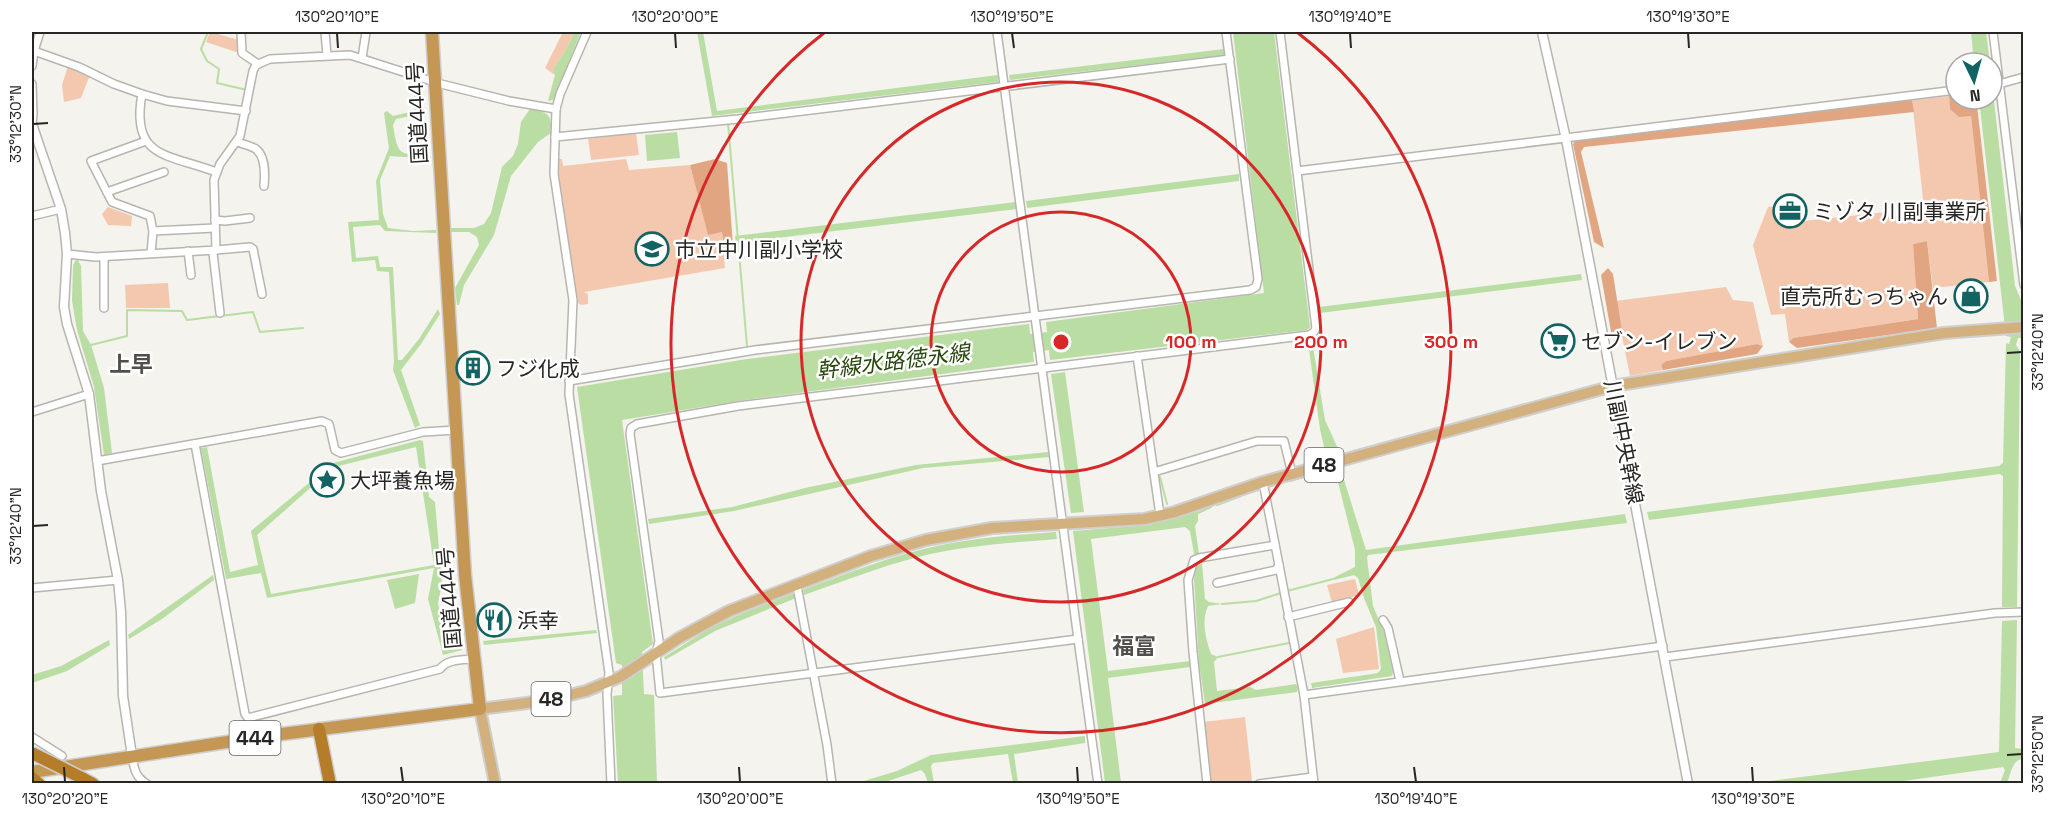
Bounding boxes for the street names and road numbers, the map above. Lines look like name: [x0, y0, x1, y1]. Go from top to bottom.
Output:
street label: 国道444号: [401, 61, 433, 165]
street label: 川副中央幹線: [1599, 378, 1649, 506]
road number: 48: [1304, 448, 1344, 482]
street label: 国道444号: [431, 546, 467, 650]
road number: 48: [532, 682, 570, 716]
road number: 444: [230, 721, 280, 755]

